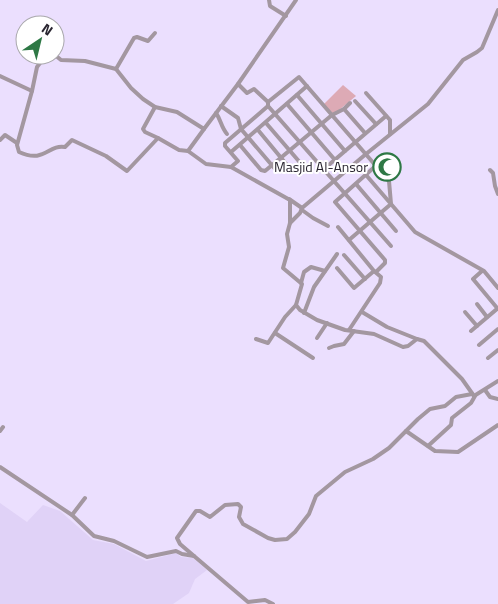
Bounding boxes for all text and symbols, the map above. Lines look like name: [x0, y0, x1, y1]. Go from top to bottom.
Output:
north arrow: [15, 15, 65, 65]
text: N: [38, 18, 58, 40]
mosque icon: Masjid Al-Ansor: [372, 152, 402, 182]
place label: Masjid Al-Ansor: [274, 156, 368, 177]

